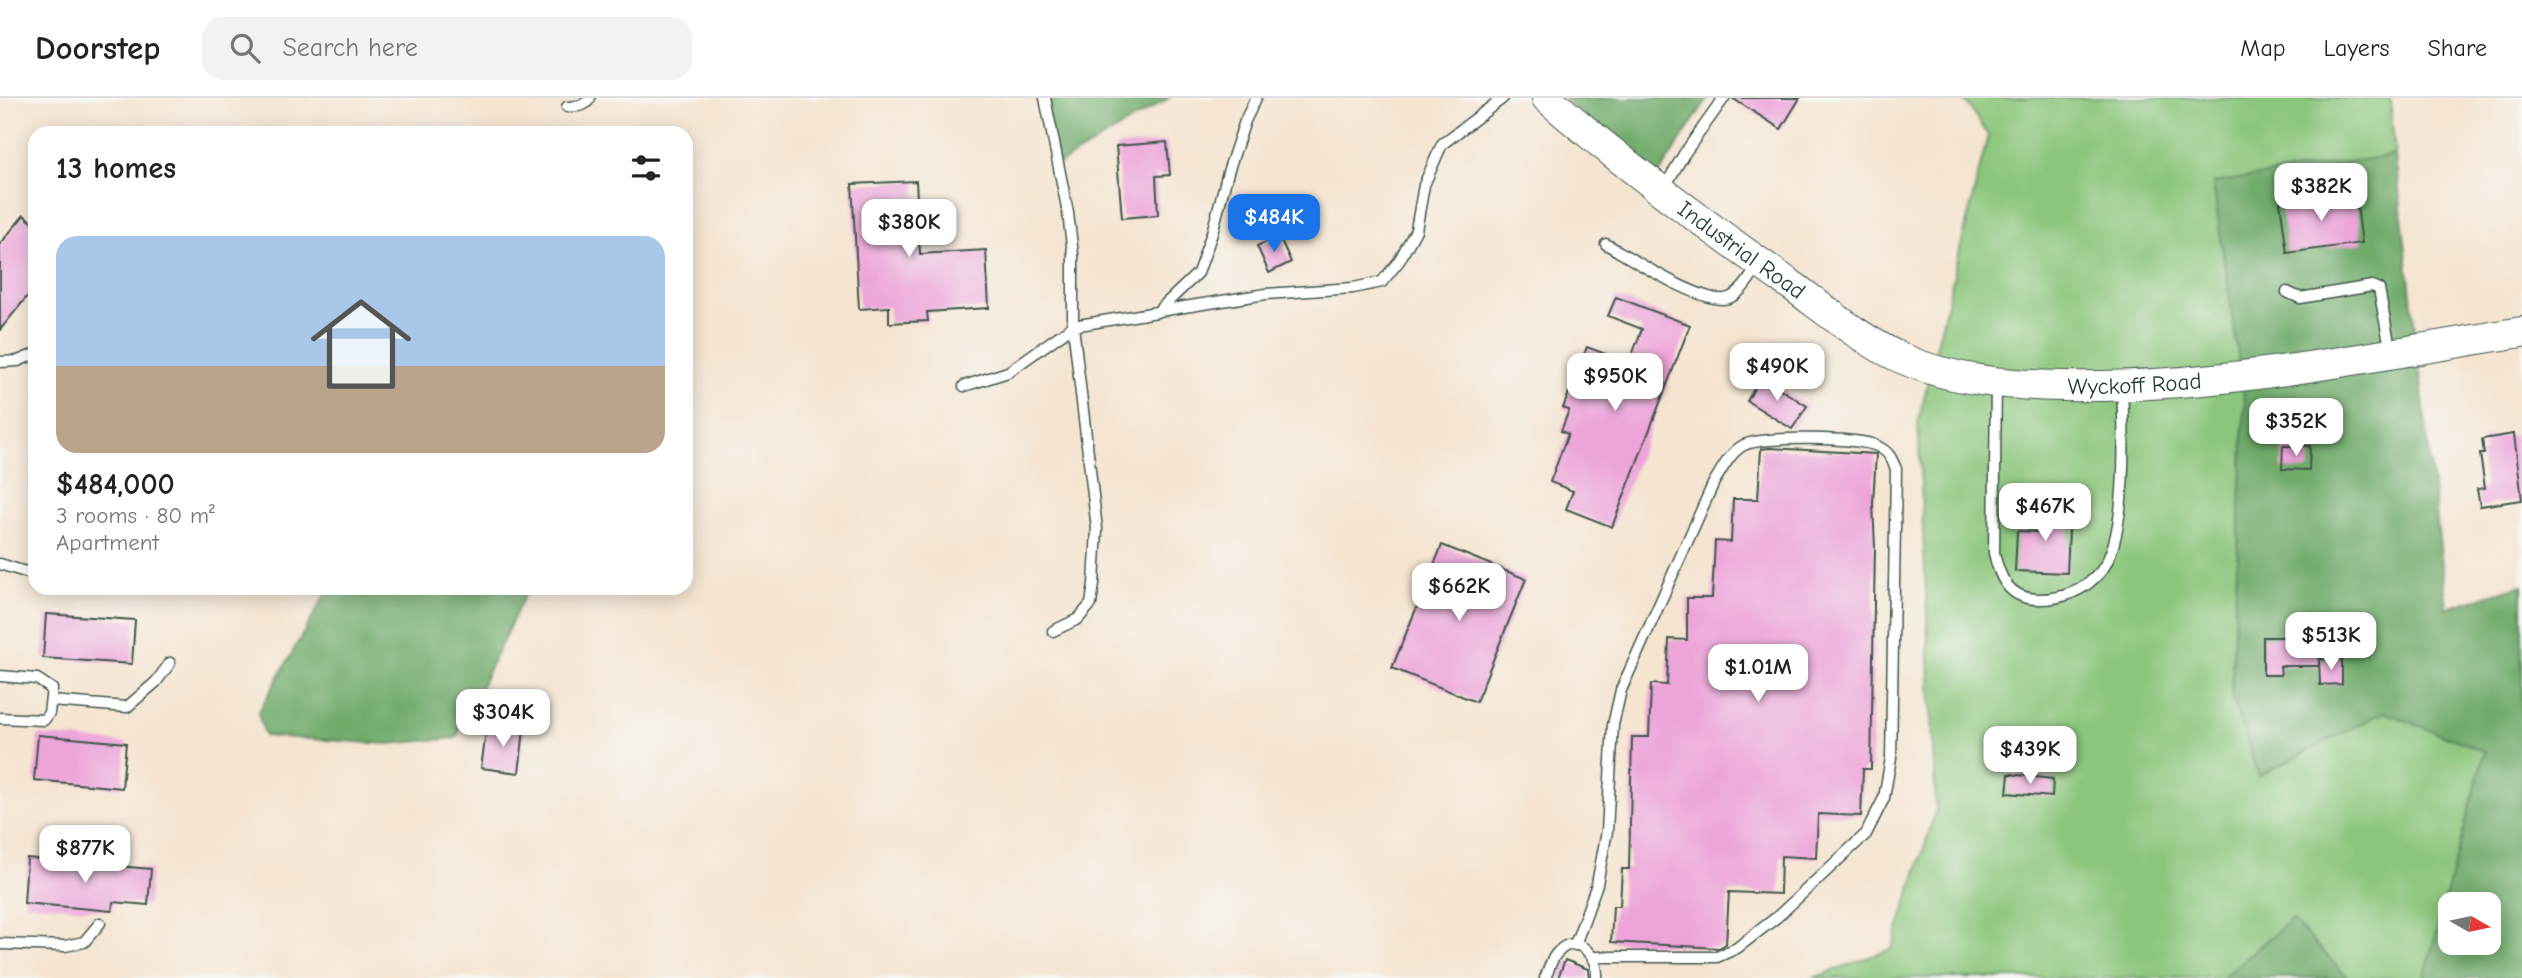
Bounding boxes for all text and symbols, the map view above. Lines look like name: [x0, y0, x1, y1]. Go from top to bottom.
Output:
search box: [202, 17, 692, 80]
text: Doorstep: [35, 29, 160, 67]
icon: search: [226, 29, 264, 67]
text: Search here: [282, 33, 418, 63]
text: Map: [2240, 34, 2286, 62]
text: Layers: [2324, 34, 2389, 62]
text: Share: [2427, 34, 2487, 62]
icon: filters: [627, 149, 665, 187]
text: 13 homes: [56, 151, 176, 186]
pin: $382K: [2272, 164, 2370, 223]
text: $382K: [2290, 172, 2352, 199]
pin: $484K: [1225, 194, 1323, 254]
street label: Industrial Road: [1673, 195, 1811, 304]
pin: $380K: [860, 200, 958, 259]
text: $484K: [1244, 203, 1304, 230]
text: $380K: [877, 208, 941, 235]
icon: home: [298, 281, 424, 407]
pin: $490K: [1728, 344, 1826, 403]
text: $490K: [1746, 352, 1808, 379]
pin: $950K: [1566, 354, 1664, 413]
text: $950K: [1583, 362, 1647, 389]
street label: Wyckoff Road: [2068, 367, 2203, 400]
pin: $352K: [2247, 398, 2345, 458]
text: $352K: [2265, 407, 2327, 434]
text: $484,000: [56, 467, 175, 502]
pin: $467K: [1996, 484, 2094, 543]
text: $467K: [2015, 492, 2075, 519]
text: 3 rooms · 80 m²: [56, 502, 215, 529]
text: Apartment: [56, 529, 159, 556]
pin: $662K: [1410, 564, 1508, 623]
text: $662K: [1428, 572, 1490, 599]
pin: $513K: [2282, 612, 2380, 672]
text: $513K: [2301, 621, 2361, 648]
pin: $1.01M: [1701, 644, 1815, 704]
text: $1.01M: [1724, 653, 1792, 680]
pin: $304K: [454, 690, 552, 749]
text: $304K: [472, 698, 534, 725]
pin: $439K: [1981, 726, 2079, 786]
text: $439K: [2000, 735, 2060, 762]
pin: $877K: [36, 826, 134, 885]
text: $877K: [55, 834, 115, 861]
north arrow: [2438, 892, 2501, 956]
map controls: [2438, 892, 2501, 955]

